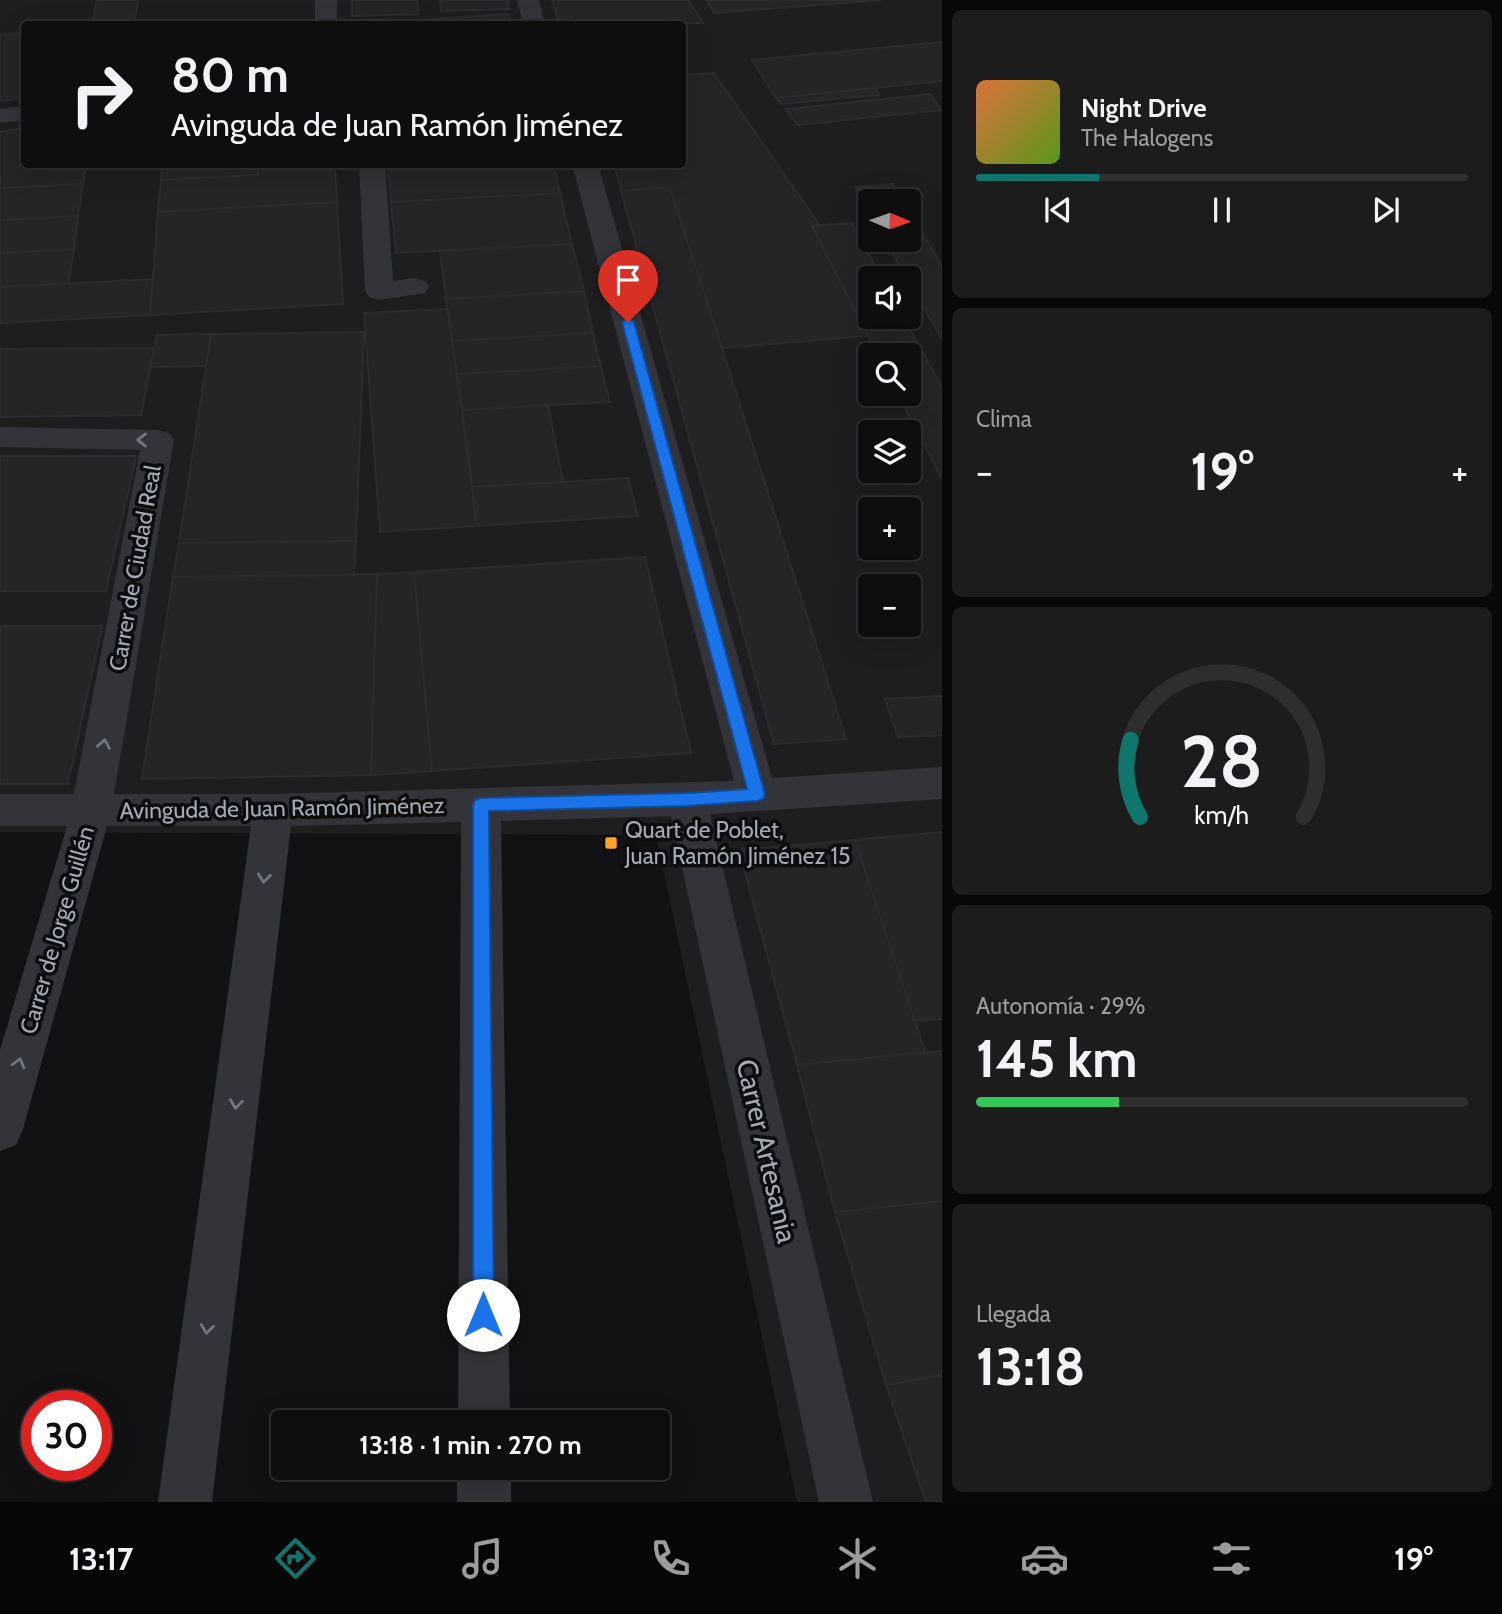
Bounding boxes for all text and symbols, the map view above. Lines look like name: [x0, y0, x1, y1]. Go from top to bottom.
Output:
text: 80 m: [171, 45, 289, 104]
icon: right: [56, 49, 147, 140]
text: Night Drive: [1081, 92, 1207, 124]
text: Avinguda de Juan Ramón Jiménez: [171, 105, 623, 144]
text: The Halogens: [1081, 124, 1213, 152]
north arrow: [858, 189, 920, 252]
map controls: [858, 189, 921, 637]
icon: previous: [1039, 191, 1077, 229]
icon: pause: [1203, 191, 1241, 229]
icon: next: [1367, 191, 1405, 229]
pin: [598, 250, 658, 322]
icon: arrive: [609, 261, 647, 299]
button: sound: [858, 266, 921, 329]
button: search: [858, 343, 921, 406]
text: Clima: [976, 405, 1032, 433]
button: layers: [858, 420, 921, 483]
one-way arrow: [136, 432, 146, 448]
text: 19°: [1190, 440, 1254, 503]
text: −: [976, 448, 993, 495]
text: +: [1451, 448, 1468, 495]
street label: Carrer de Ciudad Real: [103, 462, 167, 673]
button: +: [858, 497, 921, 560]
button: −: [858, 574, 921, 637]
text: 28: [1181, 717, 1263, 805]
one-way arrow: [95, 738, 110, 750]
street label: Avinguda de Juan Ramón Jiménez: [119, 791, 445, 825]
text: km/h: [1195, 800, 1249, 830]
place label: Quart de Poblet, Juan Ramón Jiménez 15: [624, 816, 850, 870]
street label: Carrer de Jorge Guillén: [14, 823, 100, 1037]
marker: Quart de Poblet, Juan Ramón Jiménez 15: [603, 835, 619, 851]
one-way arrow: [257, 872, 272, 884]
text: Autonomía · 29%: [976, 992, 1145, 1020]
text: 145 km: [976, 1027, 1138, 1090]
street label: Carrer Artesania: [729, 1056, 805, 1247]
one-way arrow: [11, 1057, 25, 1069]
one-way arrow: [228, 1098, 243, 1109]
position arrow: [446, 1278, 520, 1352]
text: Llegada: [976, 1300, 1051, 1328]
one-way arrow: [199, 1323, 214, 1335]
text: 13:18: [976, 1335, 1085, 1398]
speed limit sign: 30: [21, 1390, 112, 1481]
text: 13:18 · 1 min · 270 m: [359, 1429, 582, 1461]
icon: directions: [271, 1534, 320, 1583]
icon: music: [458, 1534, 507, 1583]
icon: phone: [646, 1534, 695, 1583]
icon: climate: [833, 1534, 882, 1583]
icon: car: [1020, 1534, 1069, 1583]
icon: filters: [1207, 1534, 1256, 1583]
text: 13:17: [69, 1539, 133, 1578]
text: 19°: [1394, 1539, 1433, 1578]

